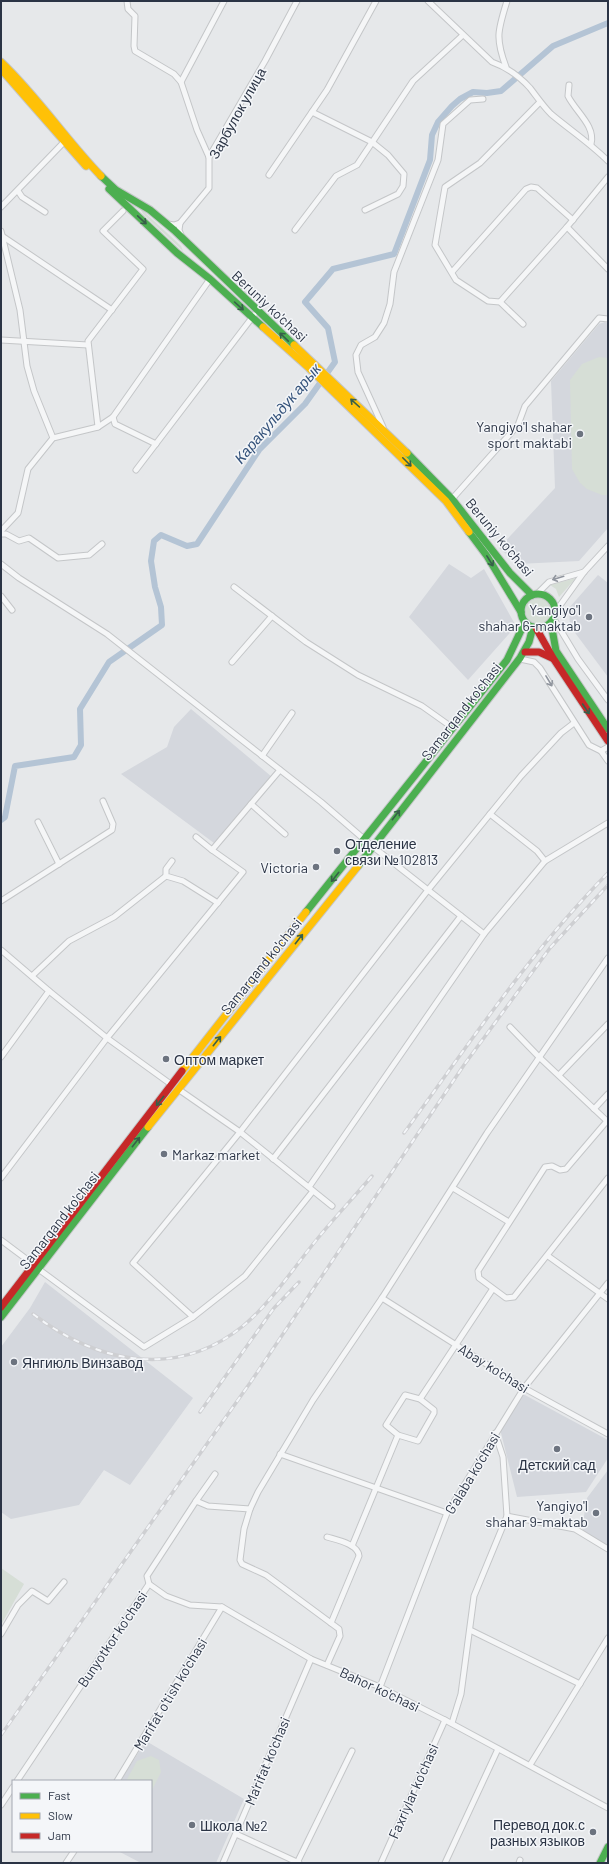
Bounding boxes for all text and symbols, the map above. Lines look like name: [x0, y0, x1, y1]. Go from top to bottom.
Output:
street label: Зарбулок улица: [205, 64, 269, 162]
one-way arrow: [137, 216, 147, 225]
street label: Beruniy ko'chasi: [229, 267, 311, 345]
one-way arrow: [234, 301, 244, 310]
one-way arrow: [280, 333, 290, 342]
water label: Каракульдук арык: [230, 359, 325, 467]
one-way arrow: [350, 398, 360, 407]
place label: Yangiyo'l shahar sport maktabi: [476, 418, 572, 451]
marker: Yangiyo'l shahar sport maktabi: [575, 429, 585, 439]
one-way arrow: [402, 457, 412, 467]
street label: Beruniy ko'chasi: [462, 494, 538, 580]
one-way arrow: [486, 555, 494, 566]
one-way arrow: [553, 575, 565, 583]
place label: Yangiyo'l shahar 6-maktab: [479, 601, 581, 634]
marker: Yangiyo'l shahar 6-maktab: [584, 612, 594, 622]
street label: Samarqand ko'chasi: [418, 659, 504, 763]
one-way arrow: [545, 675, 553, 687]
one-way arrow: [582, 703, 590, 714]
one-way arrow: [392, 810, 401, 821]
place label: Отделение связи №102813: [345, 835, 438, 868]
marker: Отделение связи №102813: [332, 846, 342, 856]
place label: Victoria: [261, 859, 308, 876]
marker: Victoria: [311, 862, 321, 872]
one-way arrow: [330, 872, 339, 883]
street label: Samarqand ko'chasi: [217, 914, 305, 1018]
one-way arrow: [294, 934, 303, 945]
one-way arrow: [213, 1035, 222, 1046]
place label: Оптом маркет: [174, 1051, 265, 1068]
marker: Оптом маркет: [161, 1054, 171, 1064]
one-way arrow: [155, 1095, 164, 1106]
one-way arrow: [132, 1137, 140, 1148]
place label: Markaz market: [172, 1146, 260, 1163]
marker: Markaz market: [159, 1149, 169, 1159]
street label: Samarqand ko'chasi: [16, 1168, 102, 1272]
street label: Abay ko'chasi: [456, 1340, 532, 1396]
place label: Янгиюль Винзавод: [22, 1354, 143, 1371]
marker: Янгиюль Винзавод: [9, 1357, 19, 1367]
street label: G’alaba ko’chasi: [441, 1429, 503, 1517]
marker: Детский сад: [552, 1444, 562, 1454]
place label: Детский сад: [518, 1456, 596, 1473]
place label: Yangiyo'l shahar 9-maktab: [486, 1497, 588, 1530]
marker: Yangiyo'l shahar 9-maktab: [591, 1508, 601, 1518]
street label: Bunyotkor ko'chasi: [74, 1588, 150, 1690]
street label: Marifat o'tish ko'chasi: [130, 1635, 210, 1753]
street label: Bahor ko'chasi: [337, 1663, 423, 1715]
street label: Ma'rifat ko'chasi: [241, 1714, 293, 1808]
street label: Faxriylar ko'chasi: [384, 1741, 442, 1841]
legend: [12, 1780, 152, 1852]
text: Fast: [48, 1788, 71, 1802]
text: Slow: [48, 1808, 73, 1822]
place label: Перевод док.с разных языков: [490, 1816, 585, 1849]
place label: Школа №2: [200, 1817, 268, 1834]
marker: Школа №2: [187, 1820, 197, 1830]
marker: Перевод док.с разных языков: [588, 1827, 598, 1837]
text: Jam: [48, 1828, 71, 1842]

